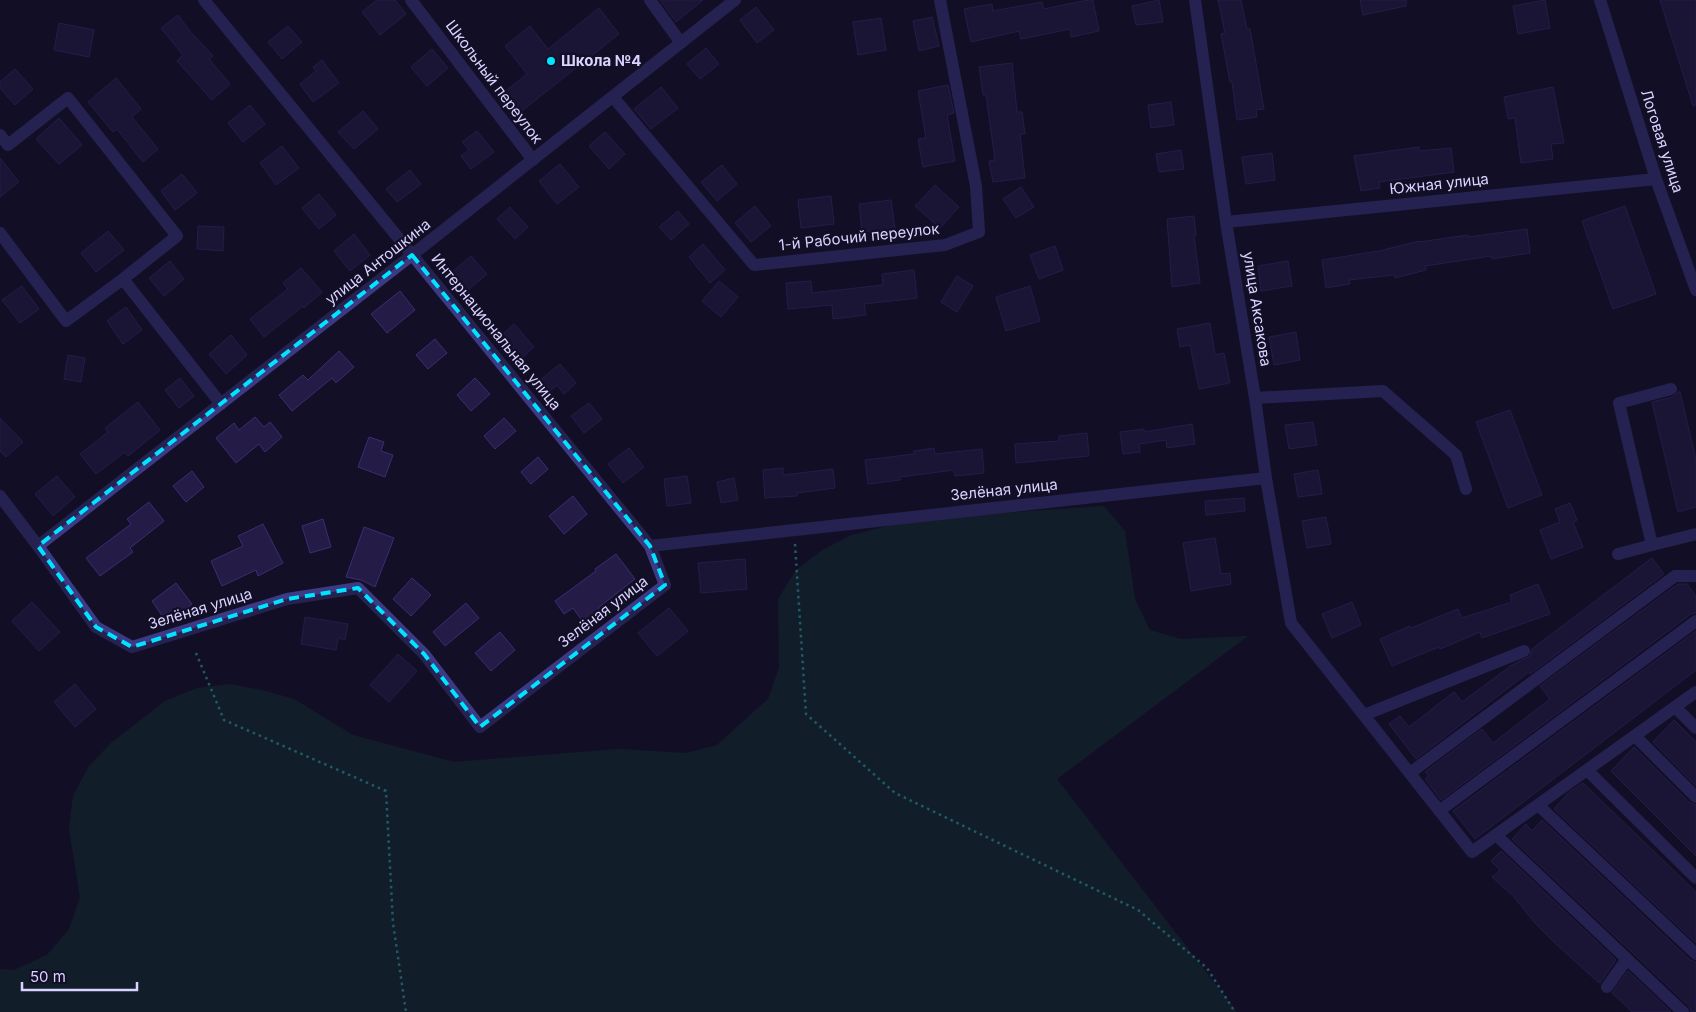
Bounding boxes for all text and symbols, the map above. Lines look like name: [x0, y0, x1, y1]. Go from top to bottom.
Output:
street label: Школьный переулок: [442, 16, 547, 147]
place label: Школа №4: [561, 51, 641, 70]
marker: Школа №4: [545, 55, 557, 67]
street label: Логовая улица: [1637, 87, 1688, 195]
street label: Южная улица: [1388, 169, 1490, 198]
street label: улица Антошкина: [321, 215, 434, 309]
street label: 1-й Рабочий переулок: [778, 219, 940, 254]
street label: Интернациональная улица: [427, 250, 565, 414]
street label: улица Аксакова: [1239, 250, 1276, 368]
street label: Зелёная улица: [949, 474, 1059, 505]
street label: Зелёная улица: [554, 572, 651, 652]
street label: Зелёная улица: [146, 584, 254, 633]
scale bar: [22, 960, 138, 992]
text: 50 m: [30, 967, 66, 986]

